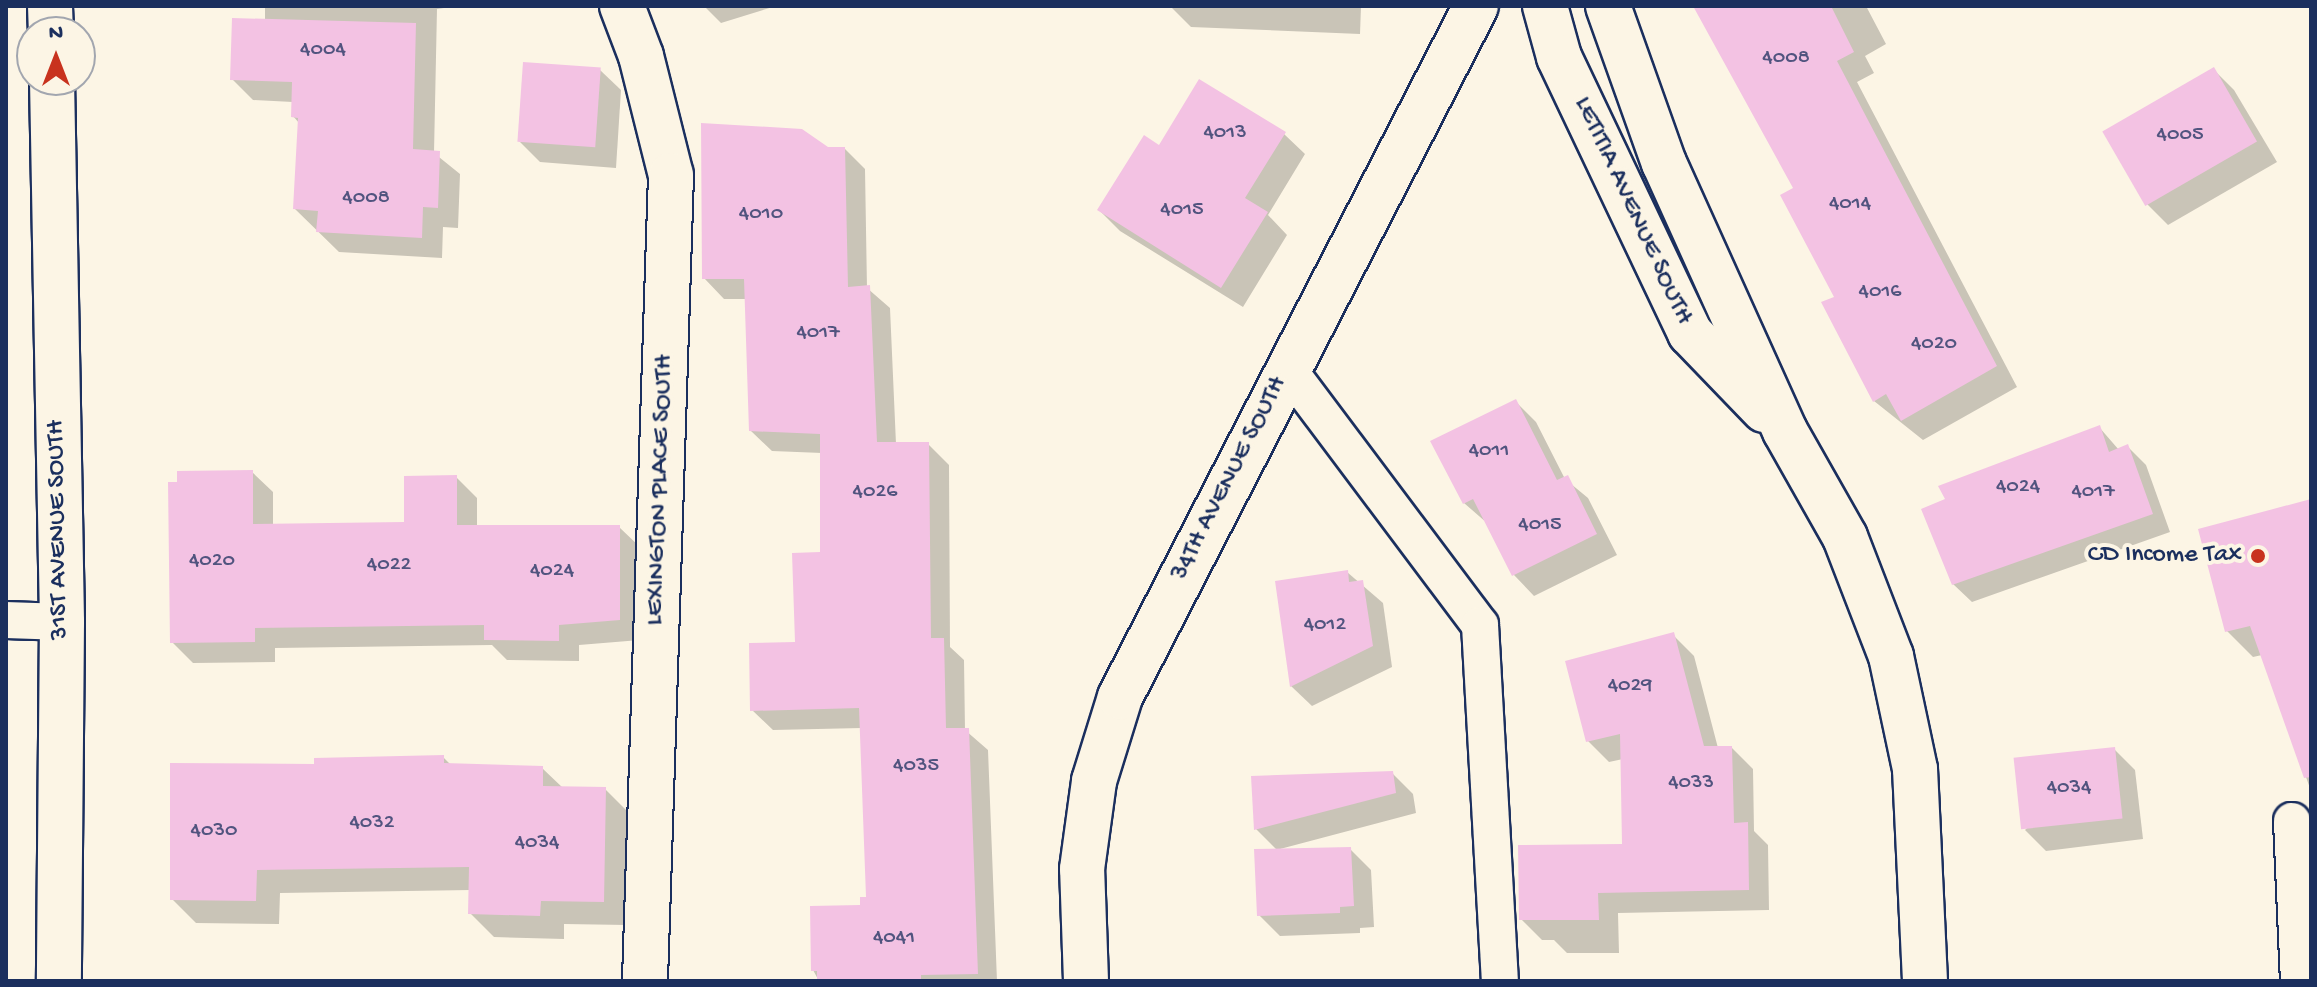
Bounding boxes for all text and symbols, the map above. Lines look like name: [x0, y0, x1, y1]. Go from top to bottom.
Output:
north arrow: [16, 16, 96, 96]
text: N: [49, 21, 63, 47]
house number: 4004: [300, 38, 346, 64]
house number: 4008: [1762, 46, 1810, 72]
street label: LETITIA AVENUE SOUTH: [1566, 92, 1698, 330]
house number: 4013: [1203, 121, 1247, 147]
house number: 4005: [2157, 123, 2203, 149]
house number: 4008: [342, 186, 390, 212]
house number: 4014: [1829, 192, 1871, 218]
house number: 4015: [1160, 198, 1204, 224]
house number: 4010: [739, 202, 783, 228]
house number: 4016: [1859, 280, 1901, 306]
house number: 4017: [796, 321, 840, 347]
house number: 4020: [1911, 332, 1957, 358]
street label: LEXINGTON PLACE SOUTH: [641, 354, 681, 626]
street label: 34TH AVENUE SOUTH: [1165, 372, 1295, 586]
street label: 31ST AVENUE SOUTH: [41, 420, 77, 640]
house number: 4011: [1469, 439, 1509, 465]
house number: 4024: [1996, 475, 2040, 501]
house number: 4026: [853, 480, 897, 506]
house number: 4017: [2071, 480, 2115, 506]
house number: 4015: [1518, 513, 1562, 539]
place label: CD Income Tax: [2088, 540, 2242, 572]
marker: CD Income Tax: [2249, 547, 2267, 565]
house number: 4020: [189, 549, 235, 575]
house number: 4022: [367, 553, 411, 579]
house number: 4024: [530, 559, 574, 585]
house number: 4012: [1304, 613, 1346, 639]
house number: 4029: [1608, 674, 1652, 700]
house number: 4035: [893, 754, 939, 780]
house number: 4033: [1668, 771, 1714, 797]
house number: 4034: [2047, 776, 2091, 802]
house number: 4032: [349, 811, 395, 837]
house number: 4030: [191, 819, 237, 845]
house number: 4034: [515, 831, 559, 857]
house number: 4041: [873, 926, 915, 952]

